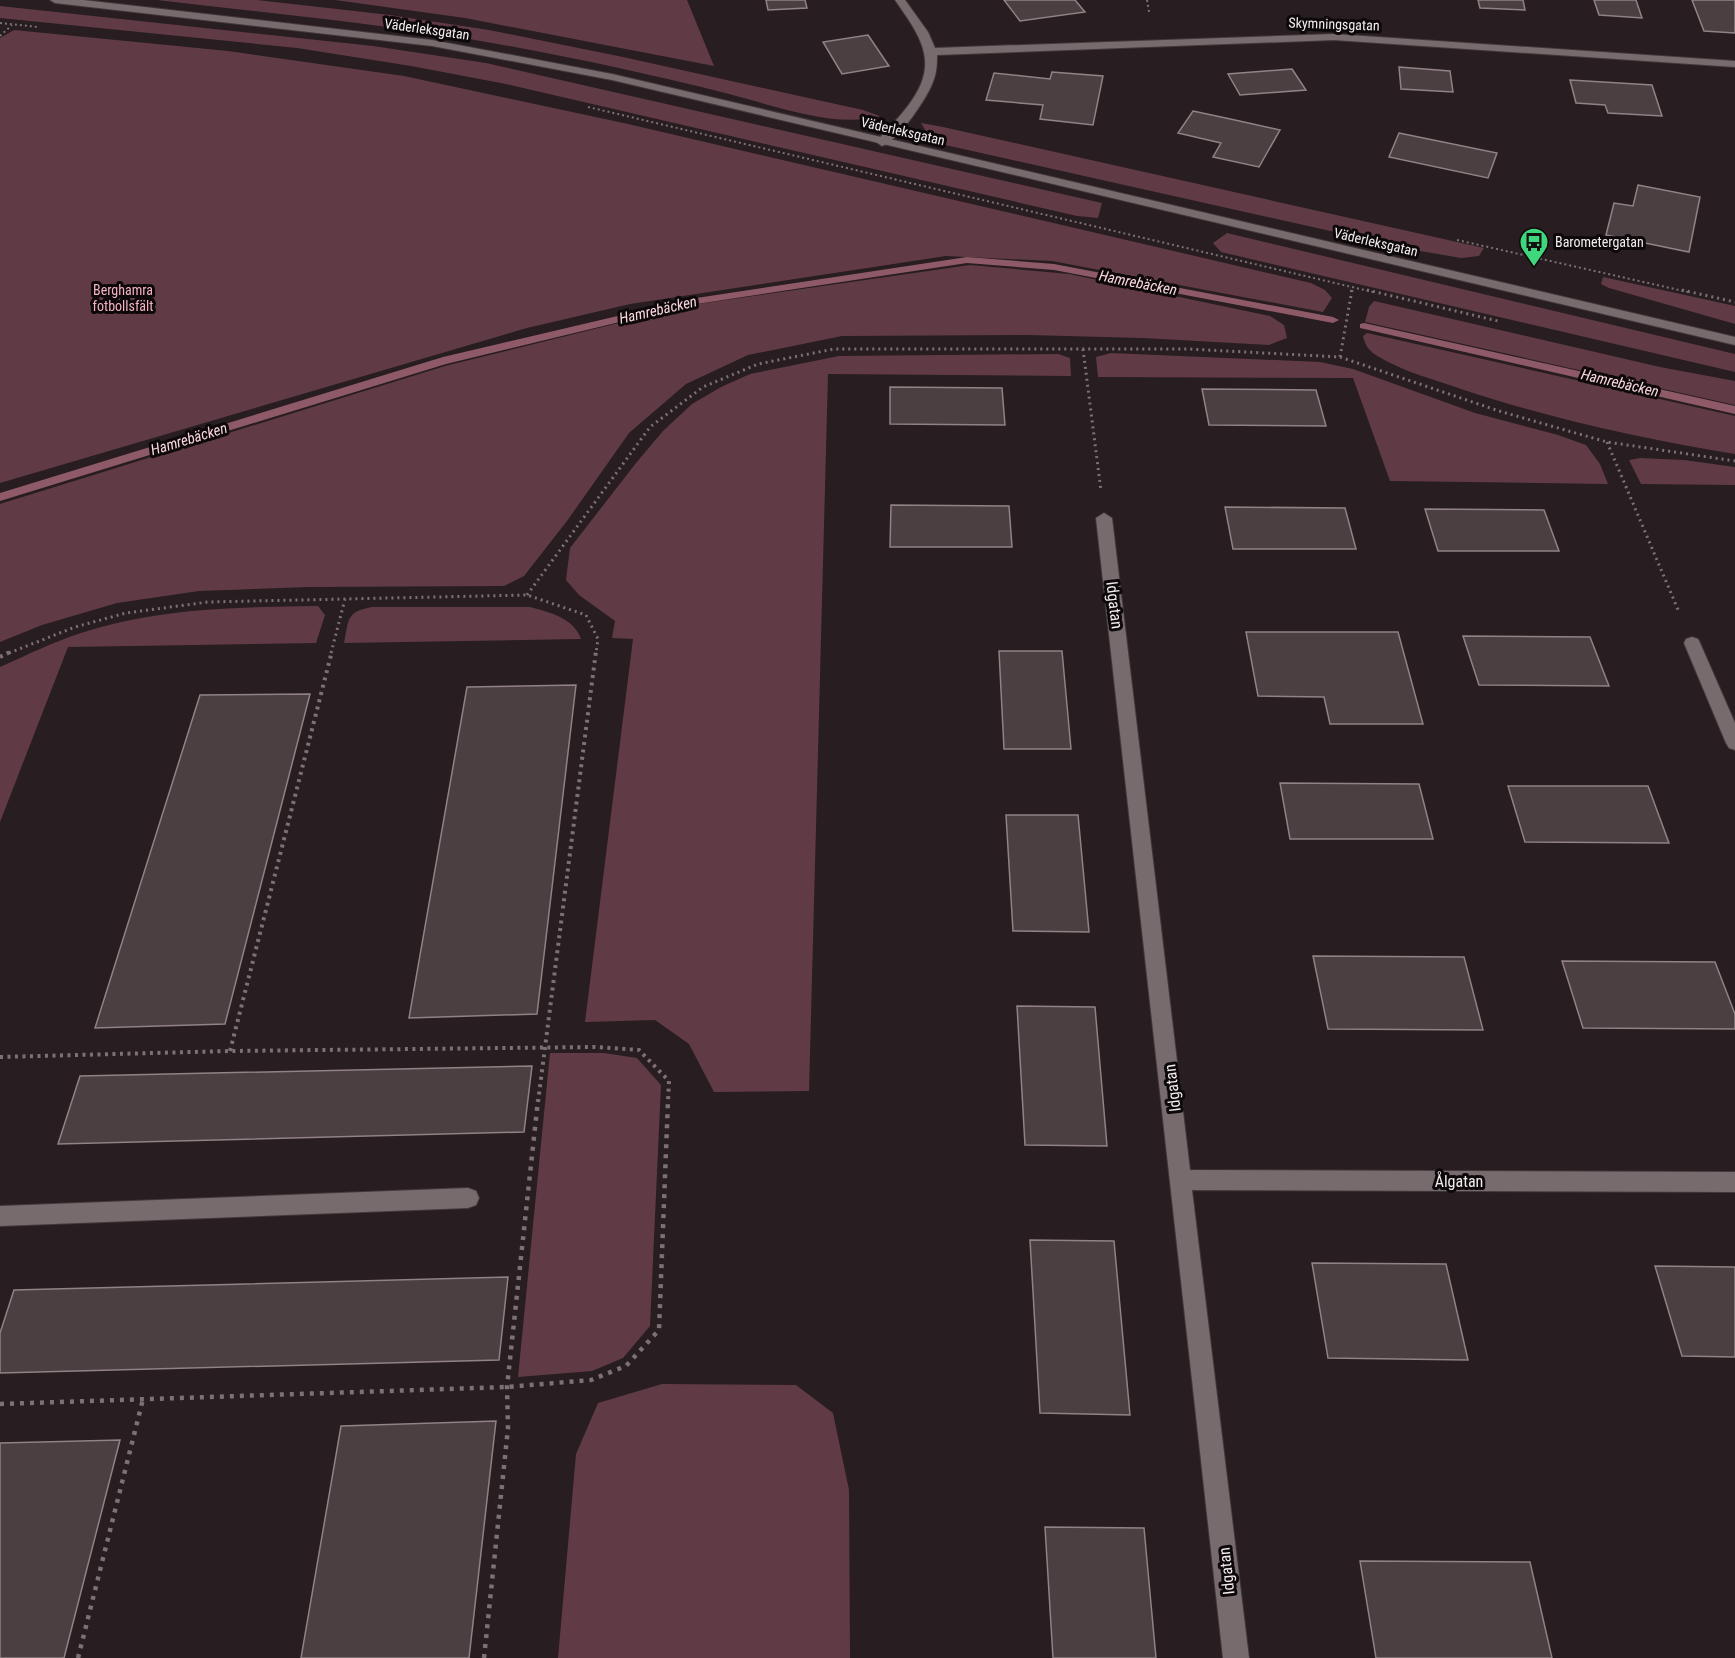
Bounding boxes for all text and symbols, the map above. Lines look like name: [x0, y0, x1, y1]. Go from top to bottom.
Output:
street label: Skymningsgatan: [1288, 14, 1380, 34]
street label: Väderleksgatan: [383, 15, 471, 43]
street label: Väderleksgatan: [859, 114, 947, 148]
street label: Väderleksgatan: [1332, 225, 1420, 259]
bus stop icon: Barometergatan: [1518, 226, 1550, 268]
place label: Barometergatan: [1555, 234, 1644, 250]
water label: Hamrebäcken: [1097, 267, 1179, 299]
park label: Berghamra fotbollsfält: [93, 282, 153, 314]
water label: Hamrebäcken: [617, 292, 699, 328]
water label: Hamrebäcken: [1579, 365, 1661, 401]
water label: Hamrebäcken: [148, 419, 230, 459]
street label: Idgatan: [1102, 580, 1127, 630]
street label: Idgatan: [1160, 1063, 1185, 1113]
street label: Ålgatan: [1435, 1171, 1483, 1191]
street label: Idgatan: [1215, 1546, 1238, 1596]

